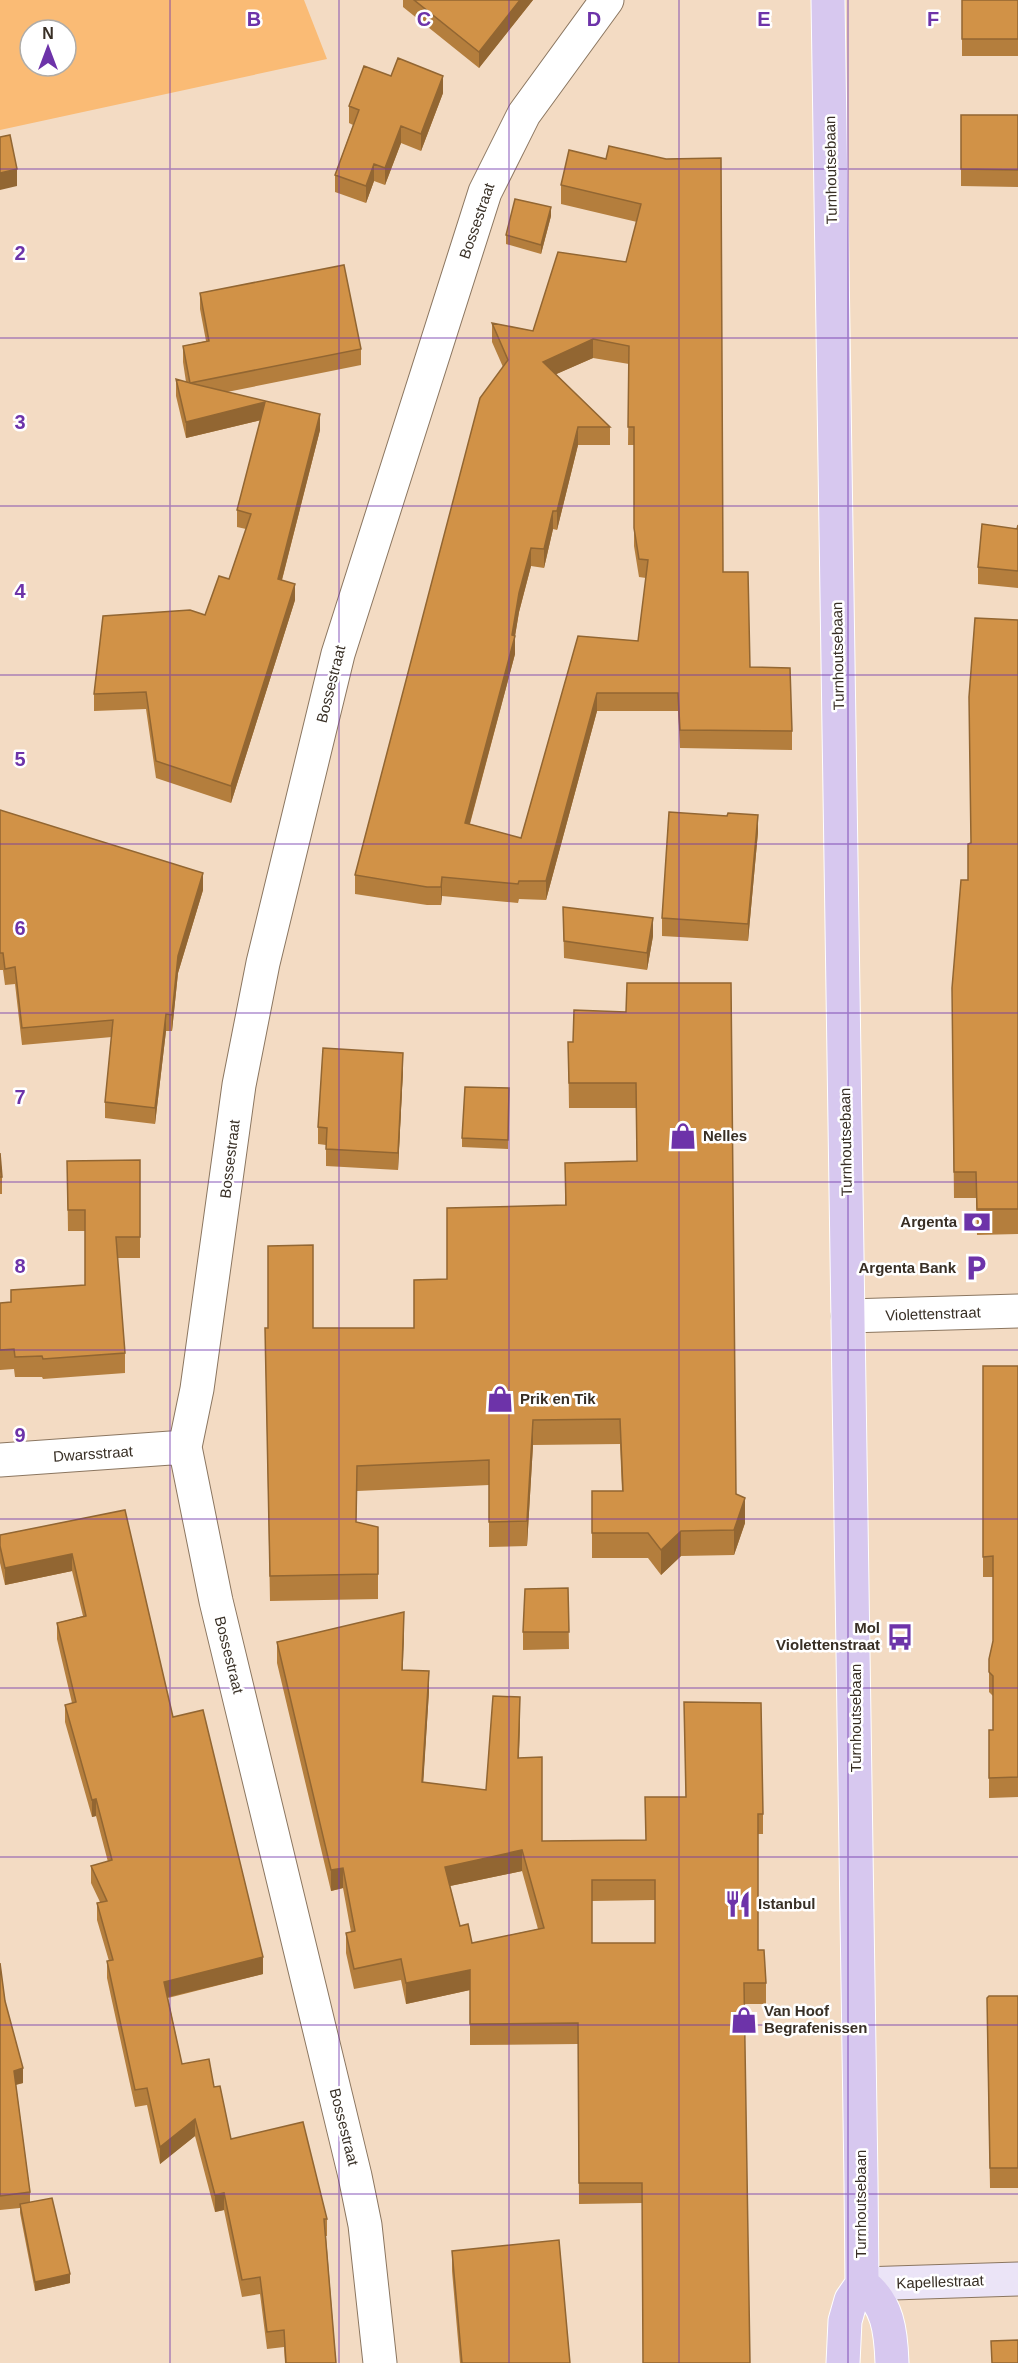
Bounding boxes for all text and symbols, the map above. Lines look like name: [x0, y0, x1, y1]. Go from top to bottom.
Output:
text: B: [247, 8, 261, 30]
text: C: [417, 8, 431, 30]
text: D: [587, 8, 601, 30]
text: E: [757, 8, 771, 30]
text: F: [927, 8, 939, 30]
north arrow: [18, 18, 78, 78]
text: N: [42, 25, 54, 42]
street label: Turnhoutsebaan: [821, 116, 840, 225]
street label: Bossestraat: [456, 180, 498, 261]
text: 2: [14, 242, 26, 264]
text: 3: [14, 411, 26, 433]
text: 4: [14, 580, 26, 602]
street label: Turnhoutsebaan: [828, 602, 847, 711]
street label: Bossestraat: [313, 643, 349, 724]
text: 5: [14, 748, 26, 770]
text: 6: [14, 917, 26, 939]
text: 7: [14, 1086, 26, 1108]
street label: Turnhoutsebaan: [836, 1088, 855, 1197]
street label: Bossestraat: [216, 1118, 243, 1199]
shop icon: Nelles: [668, 1121, 698, 1151]
place label: Nelles: [703, 1127, 747, 1144]
bank icon: Argenta: [962, 1207, 992, 1237]
place label: Argenta: [900, 1213, 958, 1230]
parking icon: Argenta Bank: [961, 1253, 991, 1283]
text: 8: [14, 1255, 26, 1277]
place label: Argenta Bank: [858, 1259, 957, 1276]
street label: Violettenstraat: [885, 1303, 982, 1324]
shop icon: Prik en Tik: [485, 1384, 515, 1414]
place label: Prik en Tik: [520, 1390, 596, 1407]
text: 9: [14, 1424, 26, 1446]
street label: Dwarsstraat: [52, 1442, 134, 1465]
street label: Bossestraat: [212, 1614, 248, 1696]
place label: Mol Violettenstraat: [776, 1619, 880, 1653]
bus stop icon: Mol Violettenstraat: [885, 1622, 915, 1652]
street label: Turnhoutsebaan: [847, 1664, 864, 1772]
restaurant icon: Istanbul: [723, 1889, 753, 1919]
place label: Istanbul: [758, 1895, 816, 1912]
place label: Van Hoof Begrafenissen: [764, 2002, 867, 2036]
shop icon: Van Hoof Begrafenissen: [729, 2005, 759, 2035]
street label: Bossestraat: [327, 2086, 363, 2168]
street label: Turnhoutsebaan: [852, 2150, 869, 2258]
street label: Kapellestraat: [896, 2271, 985, 2292]

